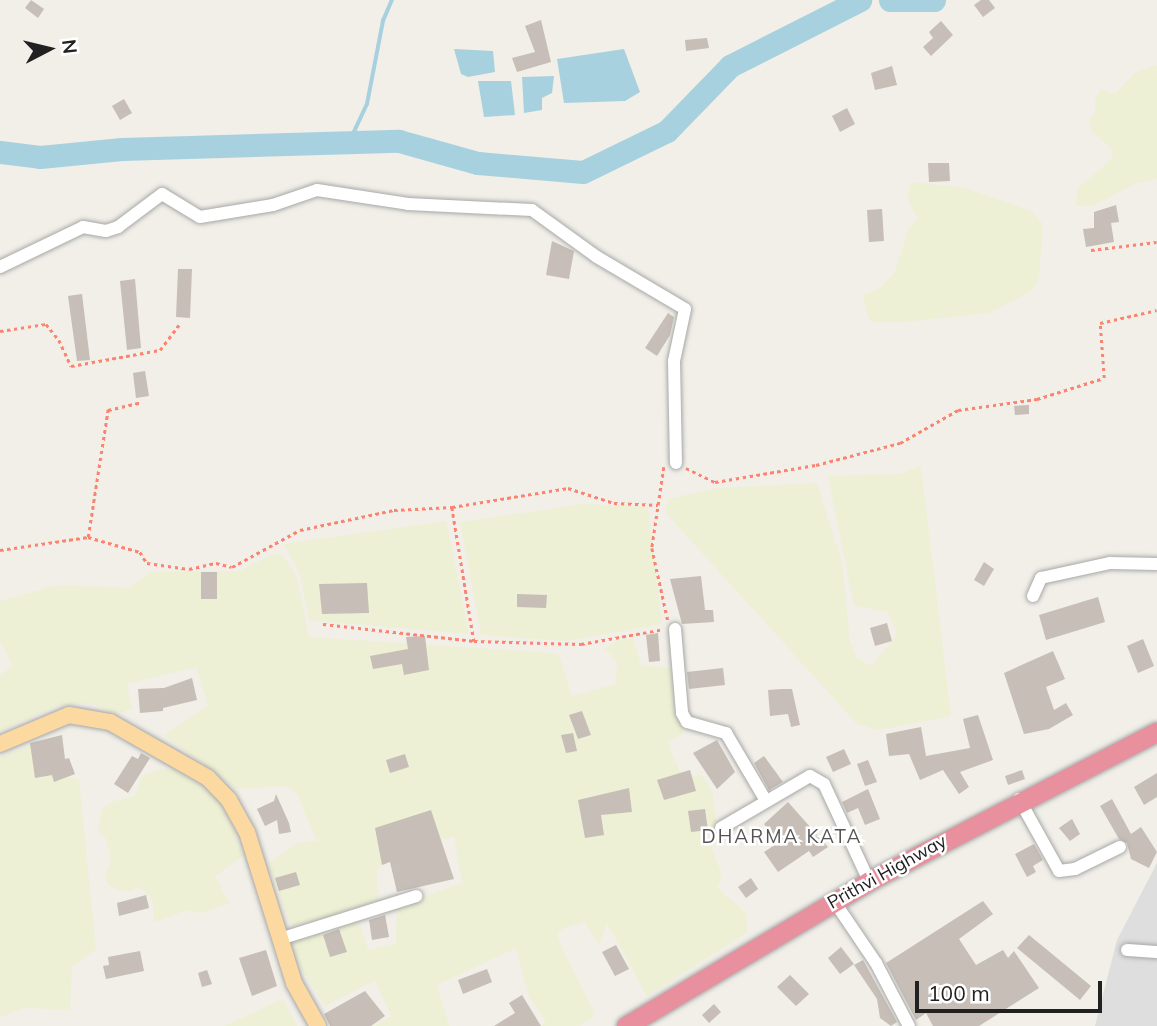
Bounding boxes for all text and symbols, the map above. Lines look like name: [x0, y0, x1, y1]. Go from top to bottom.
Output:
north arrow: [14, 14, 84, 84]
text: N: [57, 38, 83, 55]
district label: DHARMA KATA: [703, 826, 861, 848]
street label: Prithvi Highway: [824, 830, 950, 914]
scale bar: [919, 967, 1106, 1011]
text: 100 m: [928, 980, 990, 1006]

